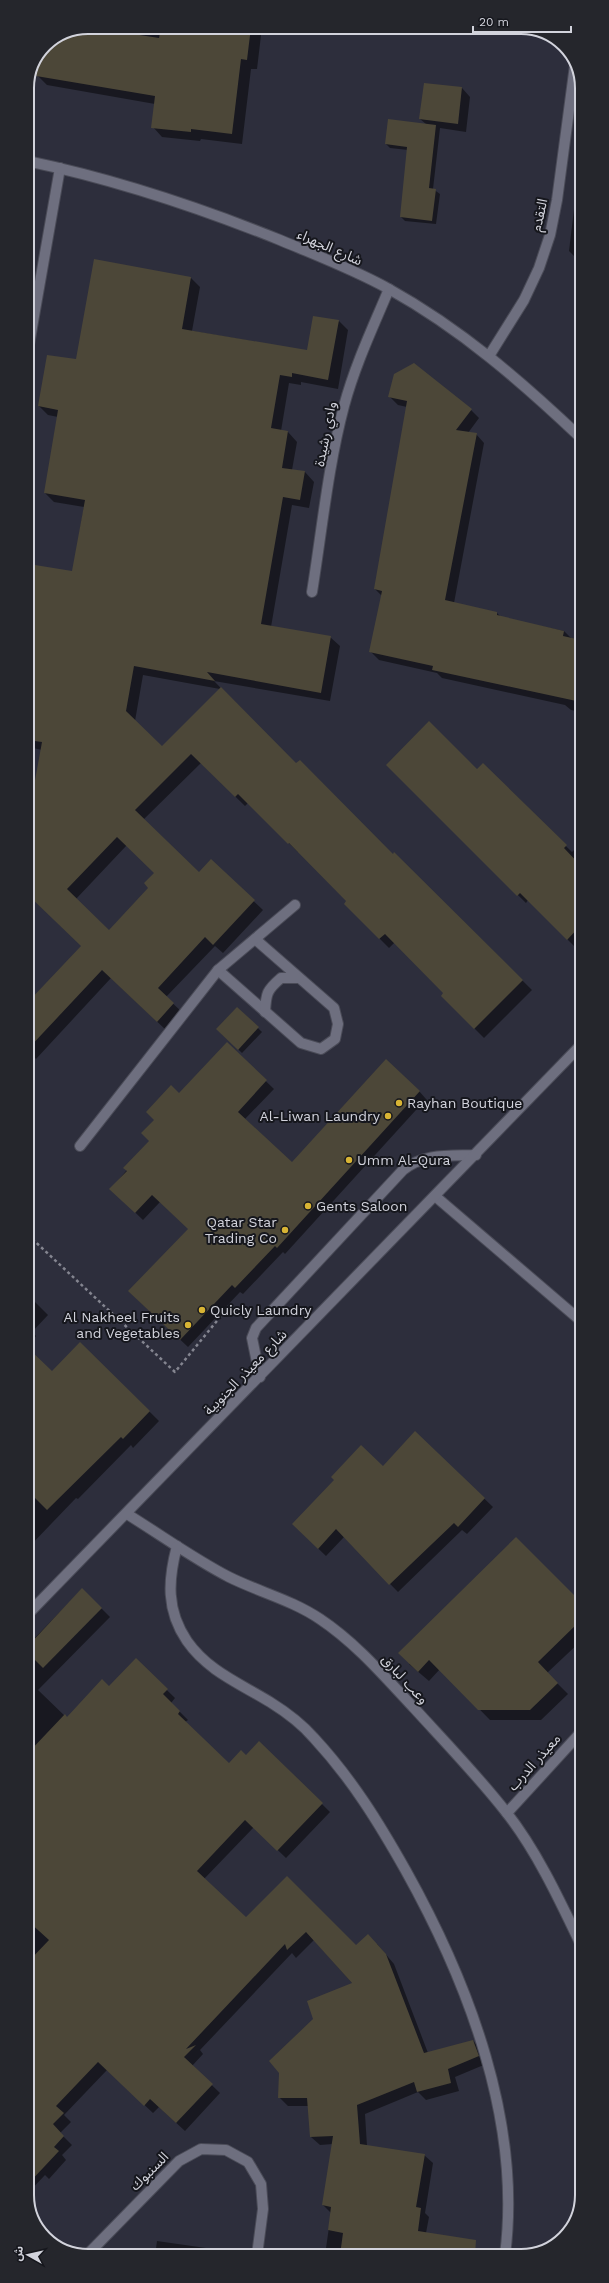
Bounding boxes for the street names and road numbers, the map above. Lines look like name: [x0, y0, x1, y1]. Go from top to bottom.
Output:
street label: التقدم: [528, 197, 553, 234]
street label: شارع الجهراء: [294, 226, 365, 271]
street label: وادي رشيدة: [311, 400, 342, 468]
street label: شارع معيذر الجنوبية: [200, 1326, 292, 1420]
street label: وعب لبارق: [377, 1651, 432, 1708]
street label: معيذر الدرب: [504, 1730, 564, 1794]
street label: السنبوك: [127, 2149, 172, 2194]

